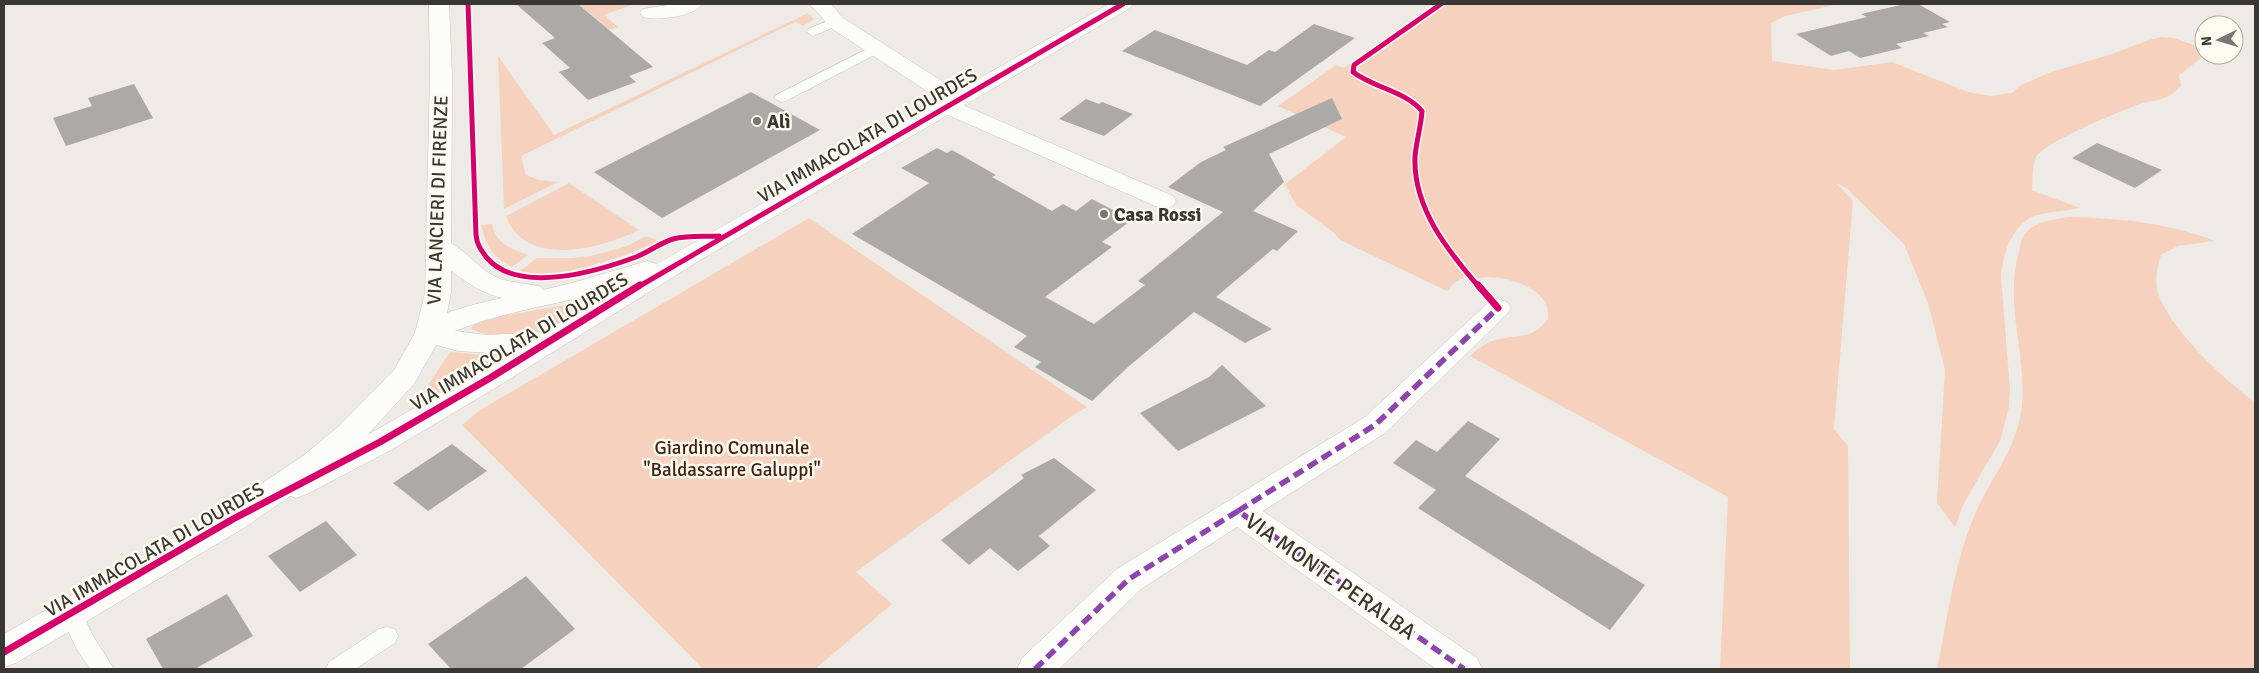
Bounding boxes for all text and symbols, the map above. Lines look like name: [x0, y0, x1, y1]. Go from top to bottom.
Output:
north arrow: [2194, 15, 2244, 65]
text: N: [2198, 35, 2215, 47]
street label: VIA IMMACOLATA DI LOURDES: [753, 63, 982, 209]
street label: VIA LANCIERI DI FIRENZE: [422, 95, 454, 305]
place label: Alì: [767, 110, 790, 134]
marker: Alì: [751, 115, 763, 127]
place label: Casa Rossi: [1114, 203, 1202, 227]
marker: Casa Rossi: [1098, 208, 1110, 220]
street label: VIA IMMACOLATA DI LOURDES: [406, 267, 633, 416]
park label: Giardino Comunale "Baldassarre Galuppi": [643, 436, 821, 482]
street label: VIA IMMACOLATA DI LOURDES: [40, 477, 269, 623]
street label: VIA MONTE PERALBA: [1240, 507, 1422, 646]

